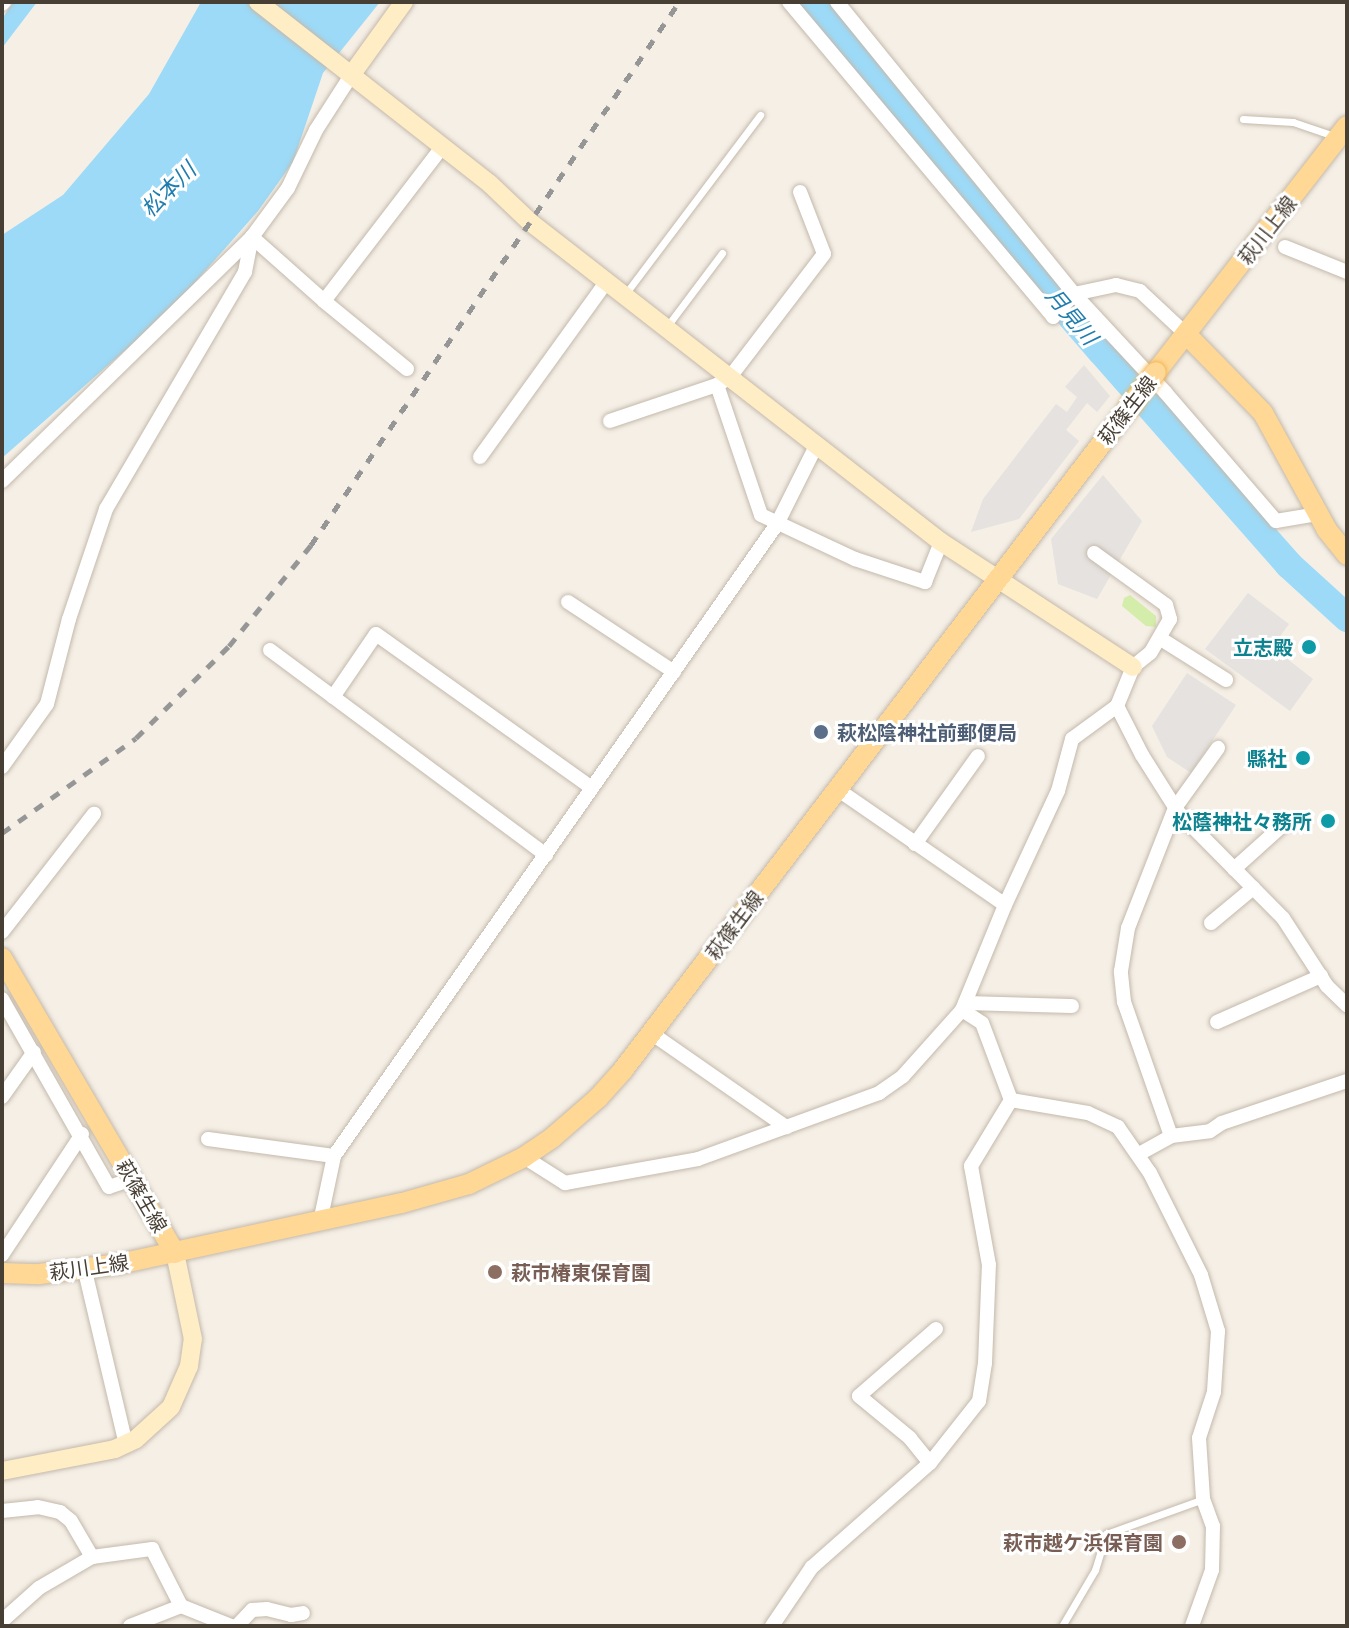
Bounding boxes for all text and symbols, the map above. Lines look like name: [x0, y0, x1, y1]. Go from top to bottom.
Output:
water label: 松本川: [135, 156, 201, 222]
street label: 萩川上線: [1233, 191, 1301, 269]
water label: 月見川: [1041, 282, 1103, 350]
street label: 萩篠生線: [1093, 371, 1161, 449]
place label: 立志殿: [1233, 635, 1293, 659]
marker: 立志殿: [1300, 638, 1318, 656]
place label: 萩松陰神社前郵便局: [837, 720, 1017, 744]
marker: 萩松陰神社前郵便局: [812, 723, 830, 741]
place label: 縣社: [1247, 746, 1287, 770]
marker: 縣社: [1294, 749, 1312, 767]
place label: 松蔭神社々務所: [1172, 809, 1312, 833]
marker: 松蔭神社々務所: [1319, 812, 1337, 830]
street label: 萩篠生線: [700, 886, 768, 964]
street label: 萩篠生線: [112, 1155, 172, 1237]
street label: 萩川上線: [48, 1250, 130, 1284]
place label: 萩市椿東保育園: [511, 1260, 651, 1284]
marker: 萩市椿東保育園: [486, 1263, 504, 1281]
place label: 萩市越ケ浜保育園: [1003, 1530, 1163, 1554]
marker: 萩市越ケ浜保育園: [1170, 1533, 1188, 1551]

